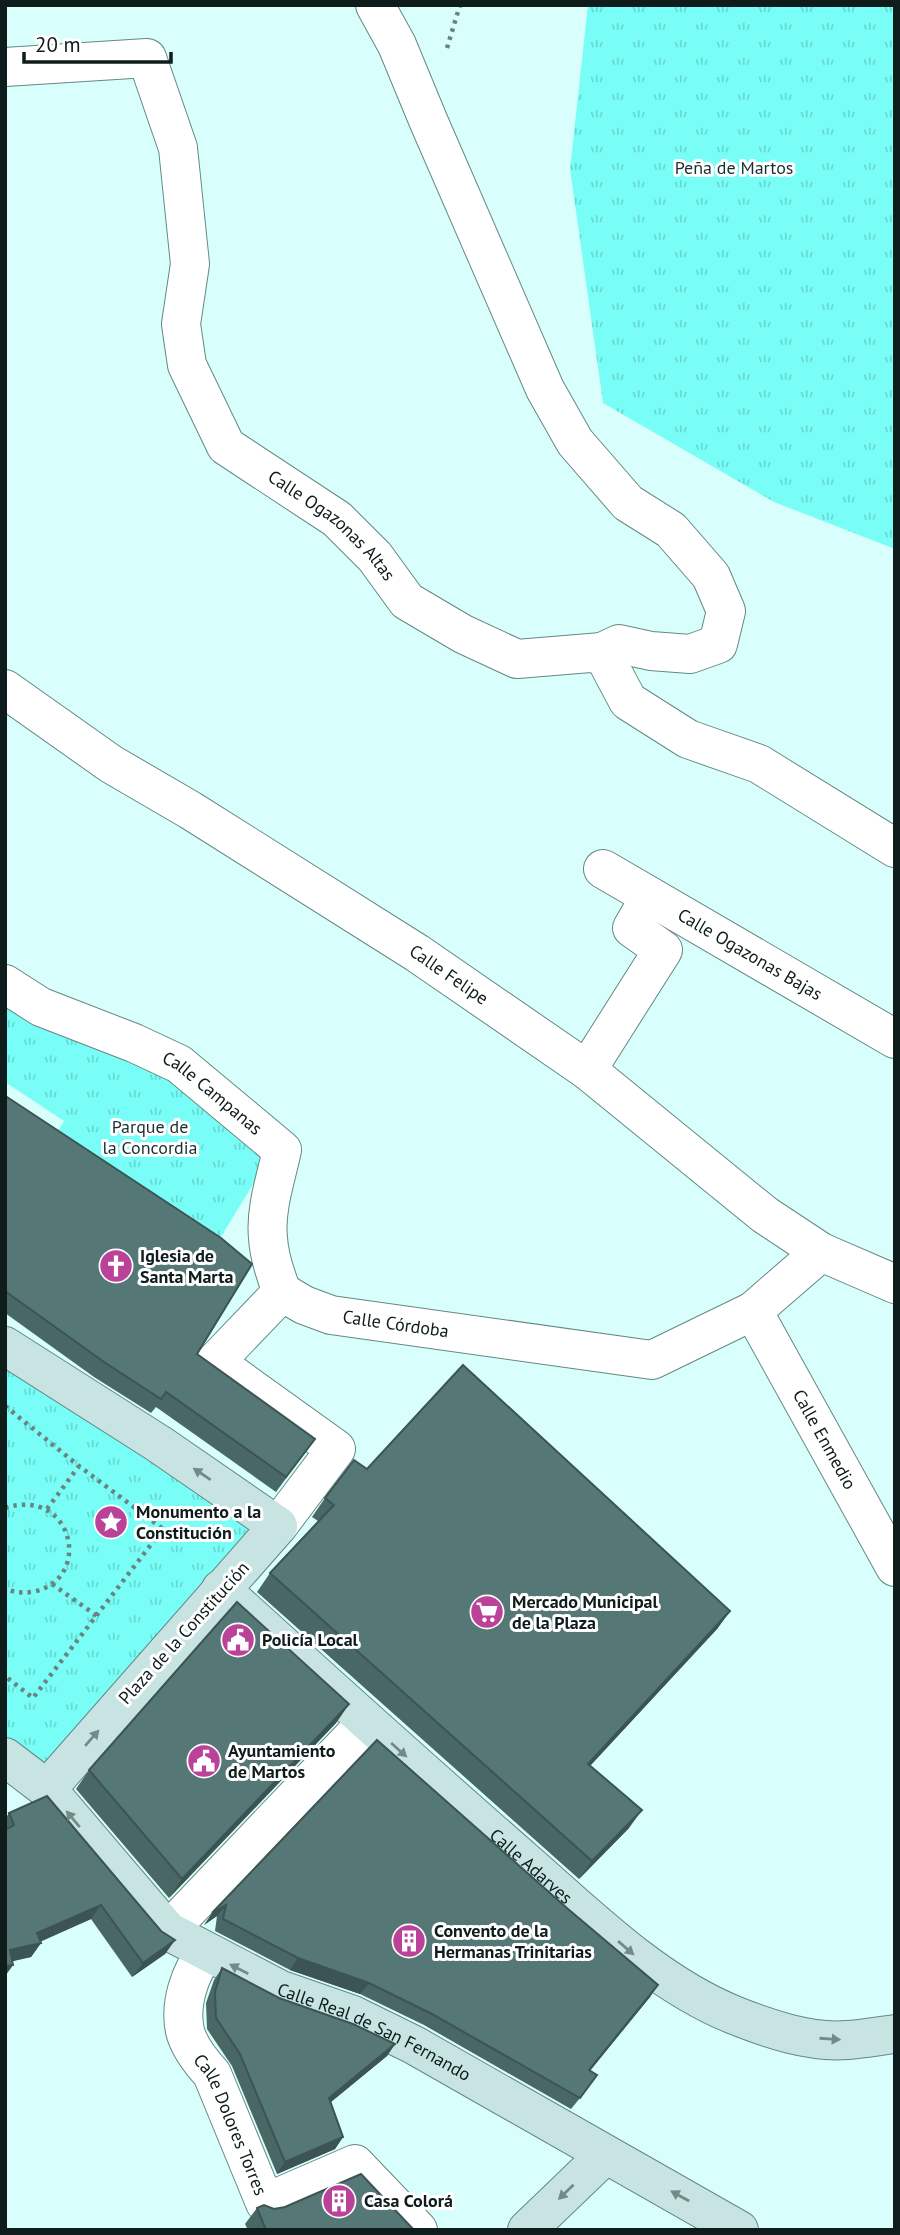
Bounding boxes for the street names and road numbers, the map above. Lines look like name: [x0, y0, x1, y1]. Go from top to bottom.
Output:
street label: Calle Ogazonas Altas: [264, 465, 400, 585]
street label: Calle Ogazonas Bajas: [674, 903, 827, 1005]
street label: Calle Felipe: [405, 939, 493, 1010]
street label: Calle Campanas: [159, 1046, 267, 1140]
street label: Calle Córdoba: [341, 1305, 450, 1342]
street label: Calle Enmedio: [788, 1385, 862, 1493]
street label: Plaza de la Constitución: [113, 1556, 254, 1709]
street label: Calle Adarves: [485, 1823, 577, 1909]
street label: Calle Real de San Fernando: [274, 1978, 475, 2086]
street label: Calle Dolores Torres: [189, 2049, 273, 2199]

